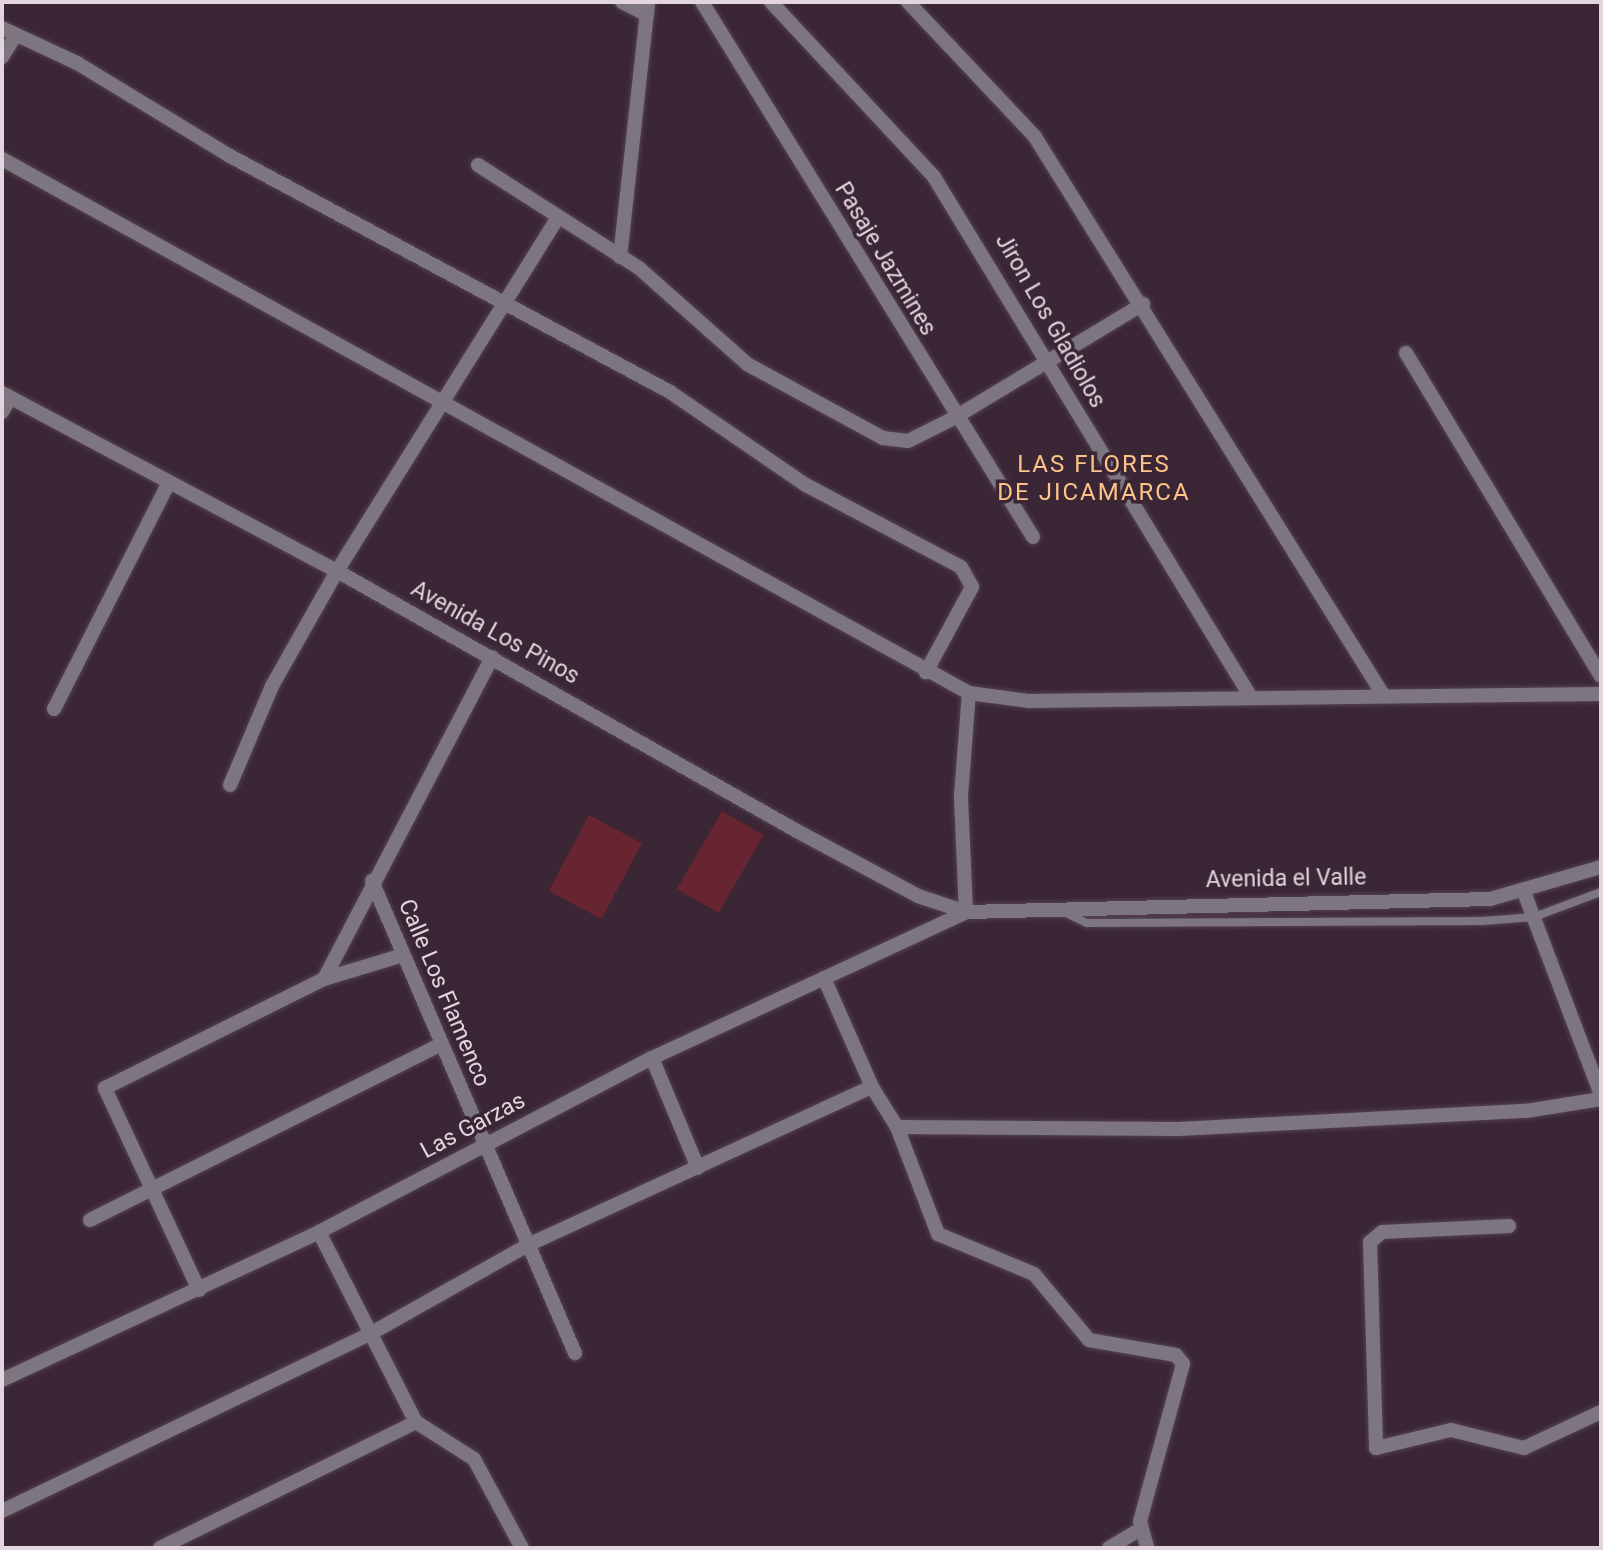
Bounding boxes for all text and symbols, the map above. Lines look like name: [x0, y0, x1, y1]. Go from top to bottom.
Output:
street label: Pasaje Jazmines: [828, 177, 942, 341]
street label: Jiron Los Gladiolos: [989, 229, 1111, 413]
district label: LAS FLORES DE JICAMARCA: [999, 451, 1189, 507]
street label: Avenida Los Pinos: [406, 575, 584, 691]
street label: Avenida el Valle: [1205, 864, 1367, 894]
street label: Calle Los Flamenco: [392, 895, 496, 1091]
street label: Las Garzas: [416, 1087, 530, 1165]

